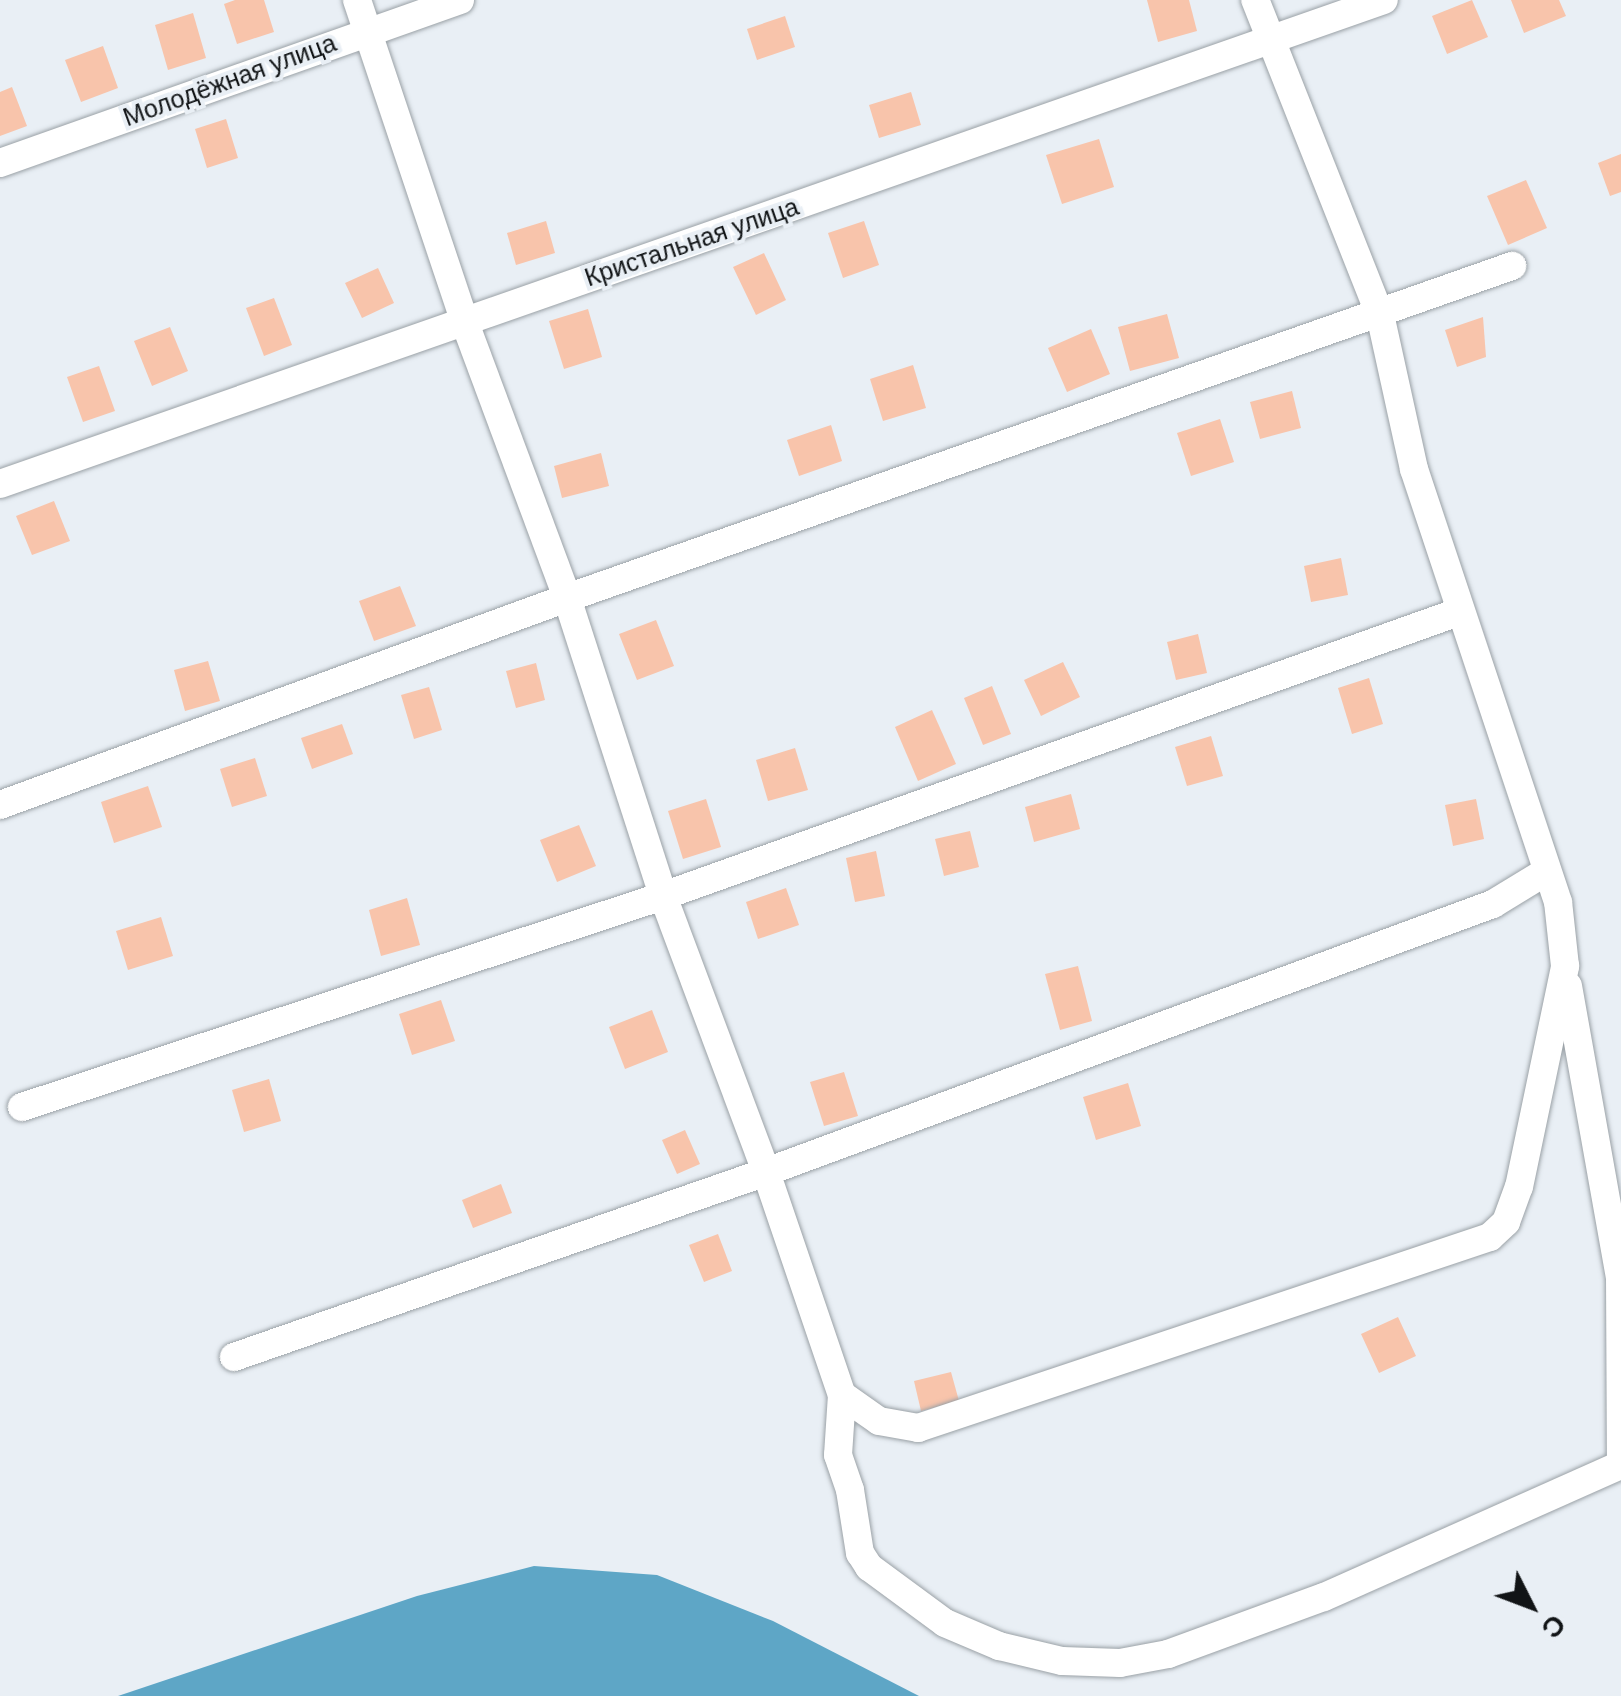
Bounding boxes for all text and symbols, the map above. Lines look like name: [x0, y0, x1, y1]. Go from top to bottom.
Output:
street label: Молодёжная улица: [119, 29, 341, 133]
street label: Кристальная улица: [581, 192, 803, 294]
north arrow: [1481, 1556, 1581, 1656]
text: С: [1533, 1607, 1574, 1646]

